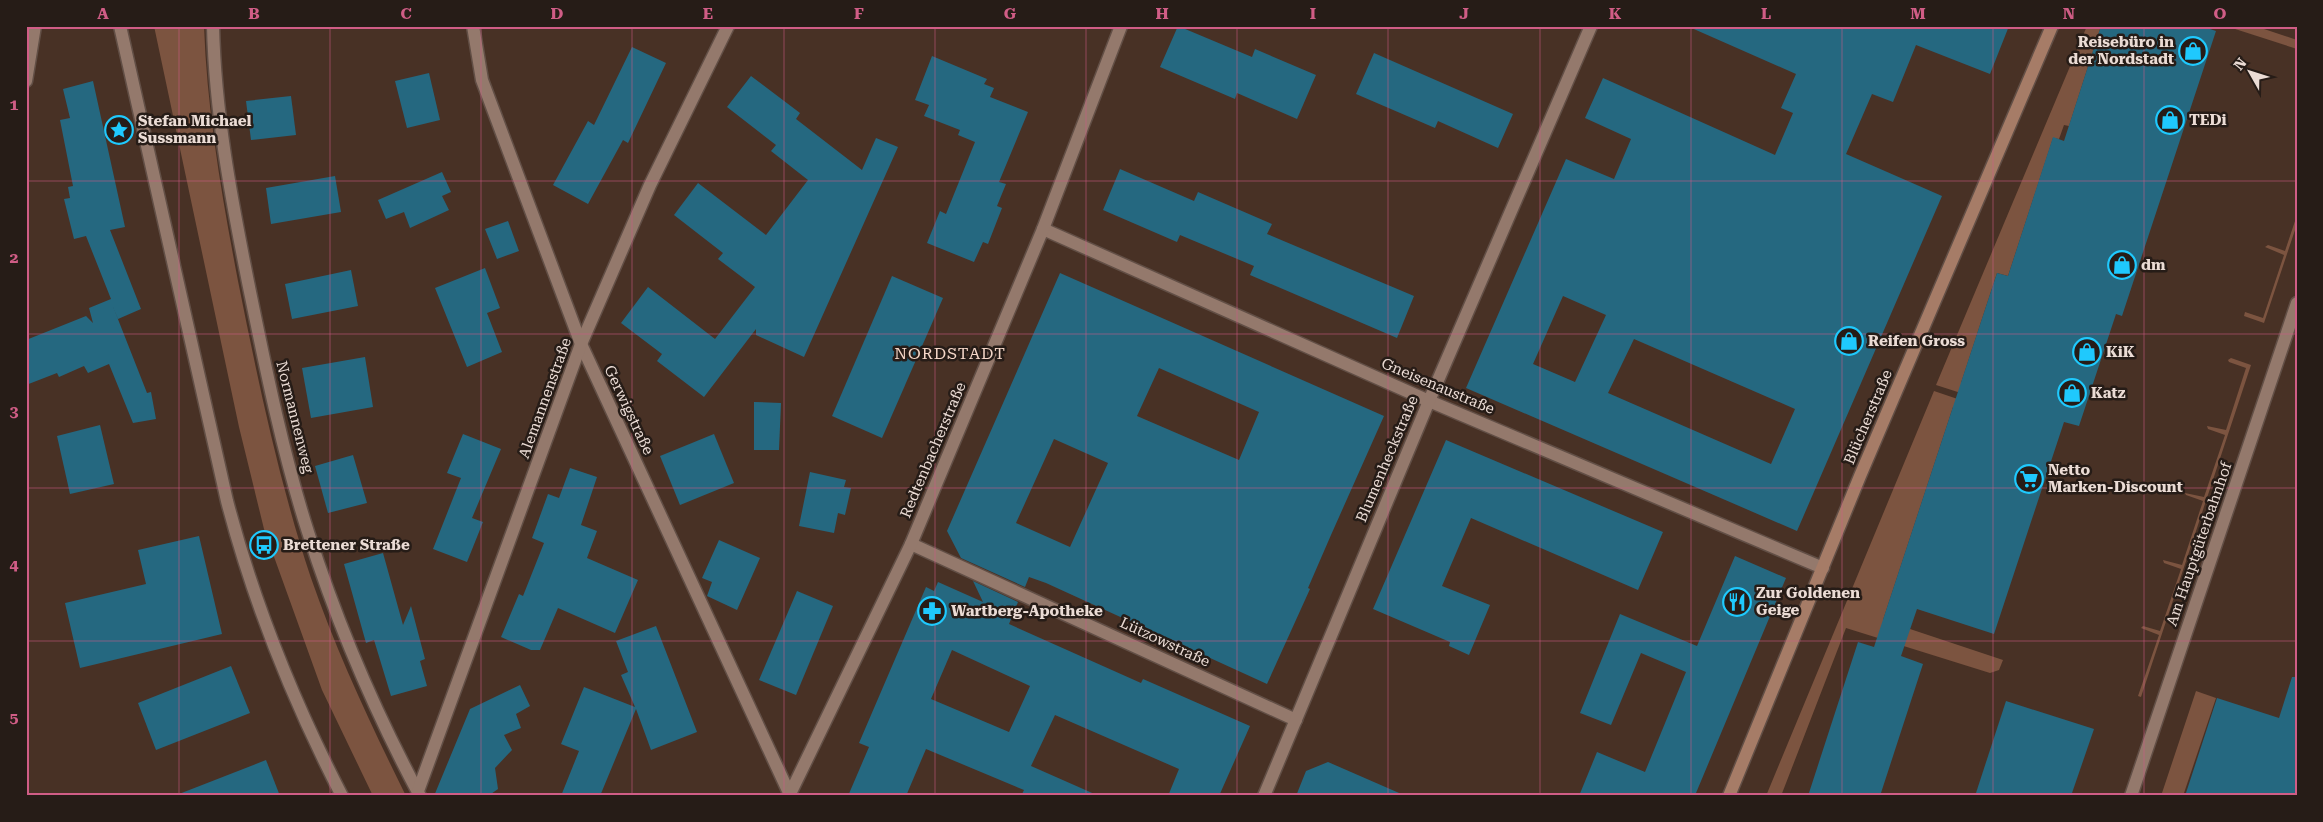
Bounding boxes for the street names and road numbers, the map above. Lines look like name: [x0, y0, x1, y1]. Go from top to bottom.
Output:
street label: Alemannenstraße: [515, 335, 575, 461]
street label: Gneisenaustraße: [1379, 354, 1497, 418]
street label: Normannenweg: [272, 359, 318, 475]
street label: Gerwigstraße: [600, 362, 658, 458]
street label: Blücherstraße: [1840, 367, 1896, 467]
street label: Redtenbacherstraße: [896, 379, 970, 521]
street label: Blumenheckstraße: [1352, 393, 1422, 525]
street label: Am Hauptgüterbahnhof: [2162, 459, 2236, 628]
street label: Lützowstraße: [1117, 613, 1213, 671]

